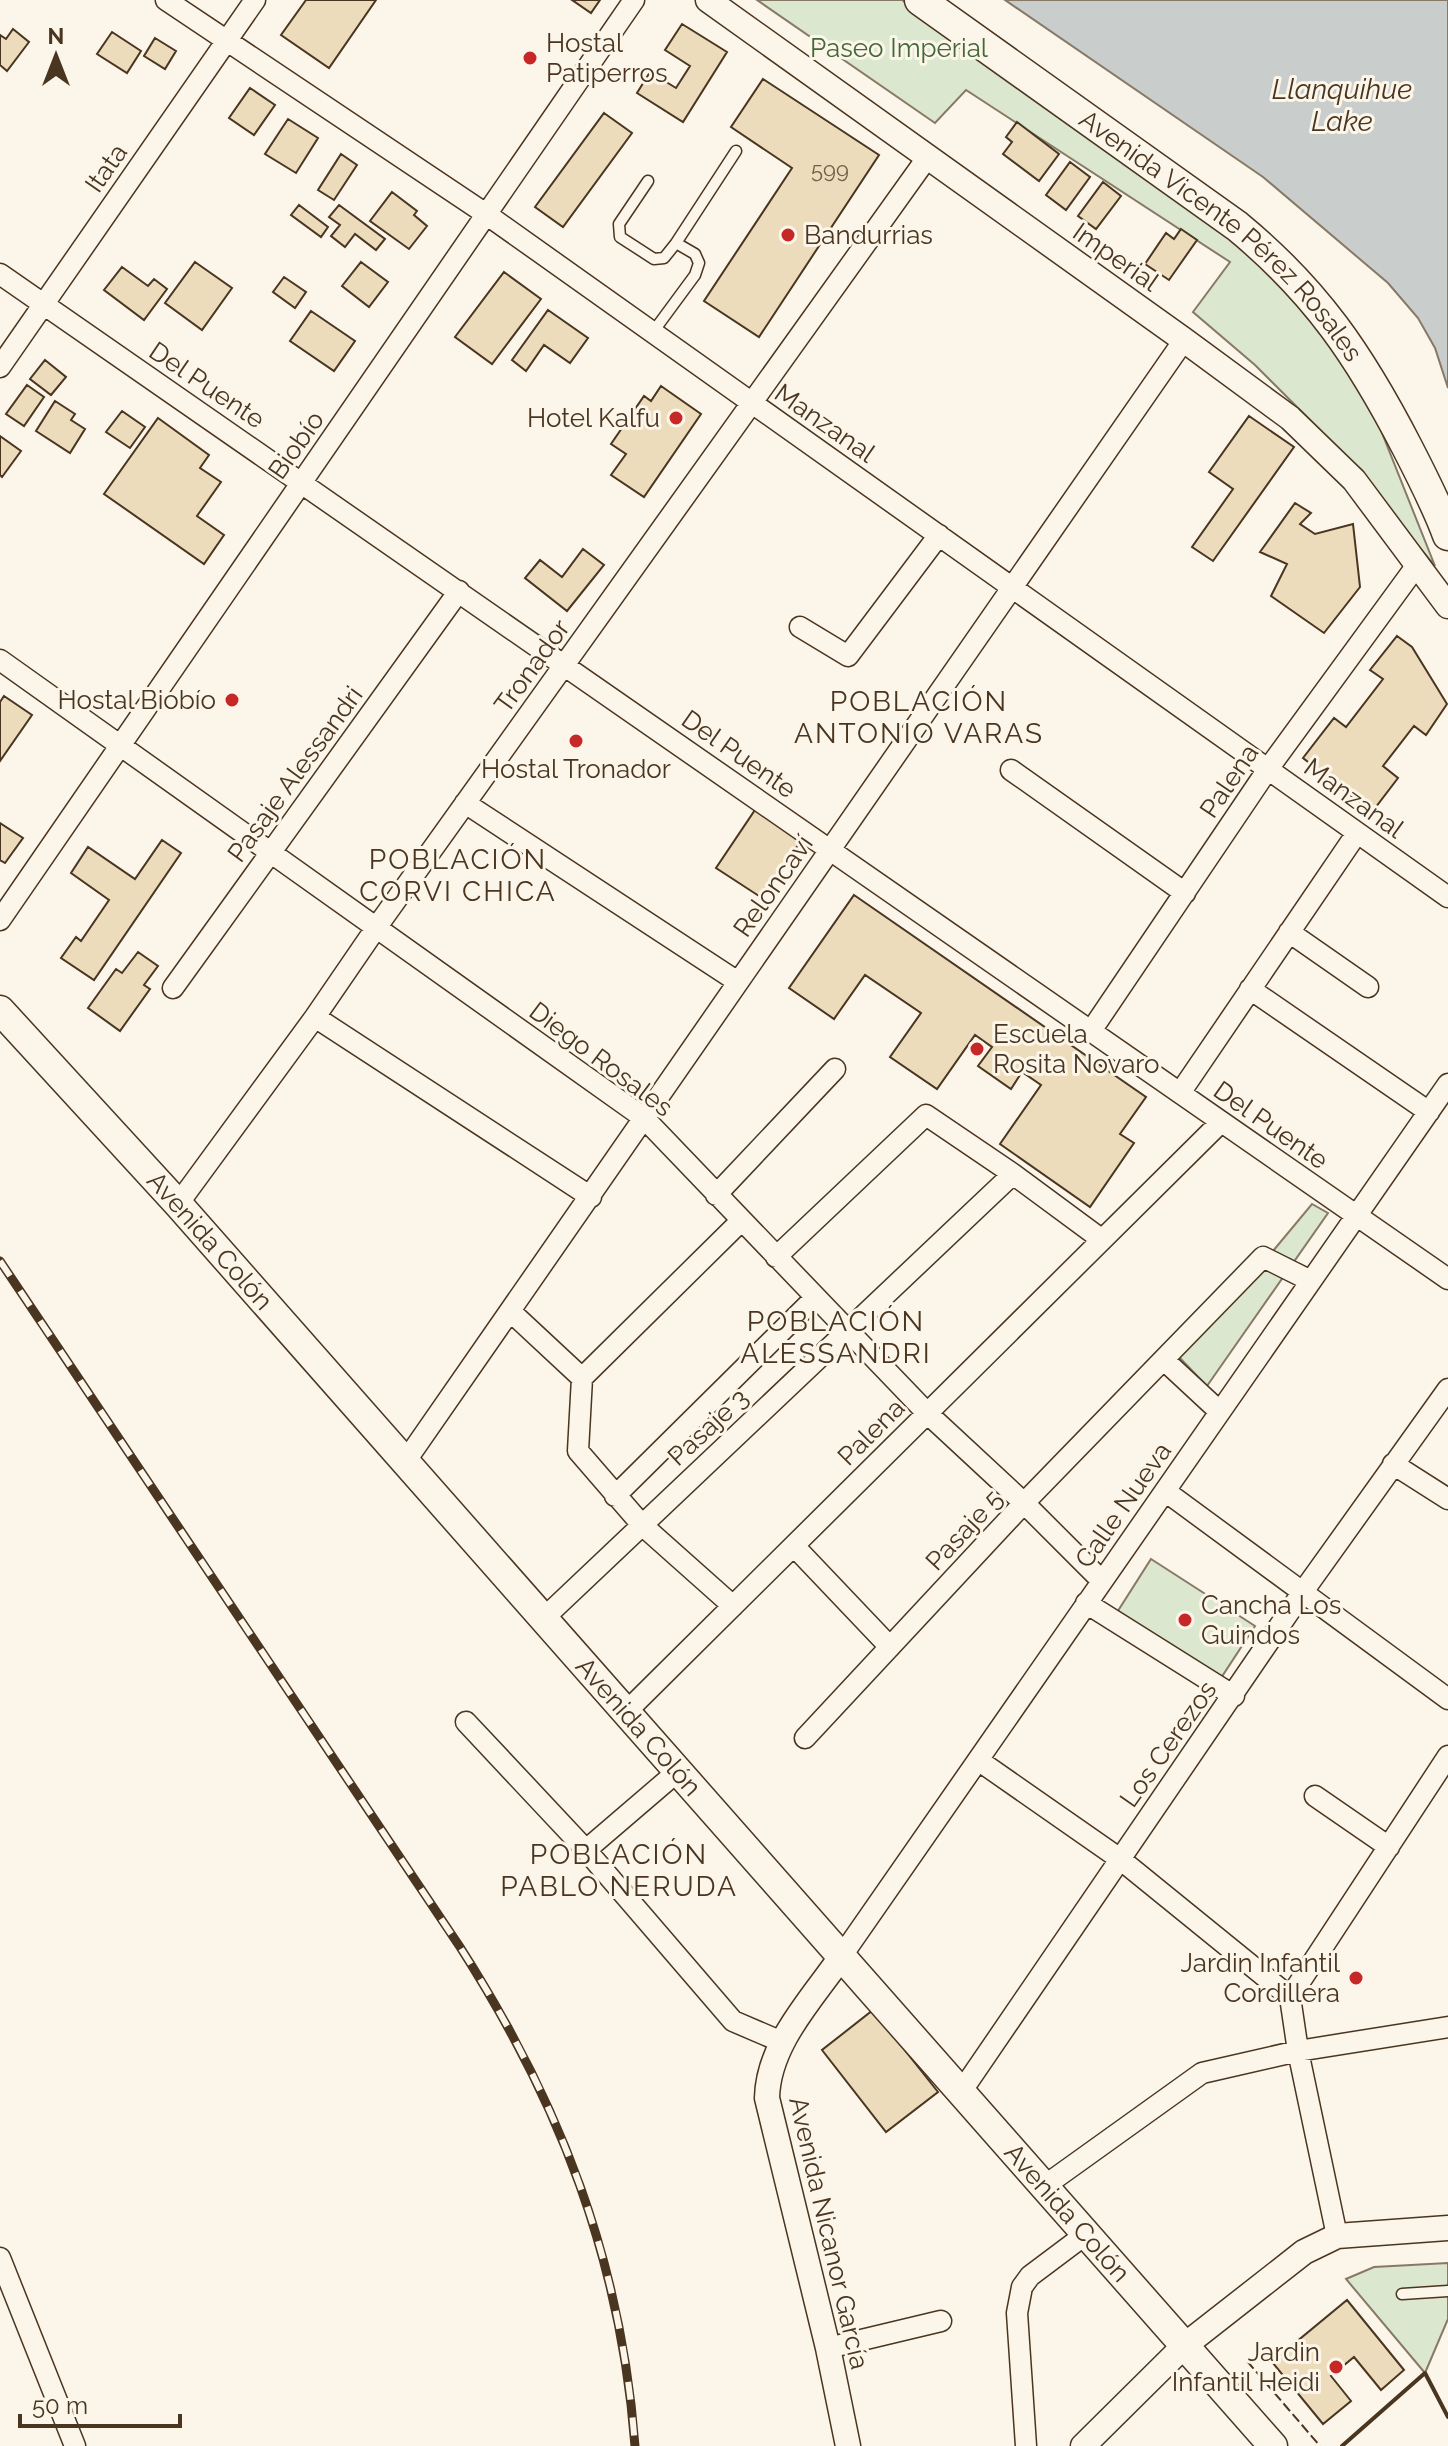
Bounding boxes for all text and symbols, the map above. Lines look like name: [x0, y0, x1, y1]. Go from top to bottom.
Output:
north arrow: [16, 16, 96, 96]
text: N: [48, 23, 64, 49]
place label: Hostal Patiperros: [546, 28, 668, 88]
park label: Paseo Imperial: [810, 33, 989, 63]
marker: Hostal Patiperros: [521, 49, 539, 67]
water label: Llanquihue Lake: [1272, 73, 1412, 138]
street label: Avenida Vicente Pérez Rosales: [1074, 104, 1369, 367]
street label: Itata: [79, 138, 133, 198]
house number: 599: [811, 157, 849, 183]
street label: Imperial: [1067, 217, 1165, 298]
place label: Bandurrias: [804, 220, 933, 250]
marker: Bandurrias: [779, 226, 797, 244]
street label: Del Puente: [144, 336, 270, 434]
street label: Manzanal: [769, 378, 882, 469]
place label: Hotel Kalfu: [527, 403, 660, 433]
street label: Biobío: [262, 405, 330, 485]
marker: Hotel Kalfu: [667, 409, 685, 427]
street label: Tronador: [488, 614, 576, 718]
street label: Pasaje Alessandri: [221, 681, 369, 867]
place label: Hostal Biobío: [58, 685, 216, 715]
district label: POBLACIÓN ANTONIO VARAS: [794, 685, 1044, 750]
marker: Hostal Biobío: [223, 691, 241, 709]
street label: Del Puente: [676, 704, 802, 804]
marker: Hostal Tronador: [567, 732, 585, 750]
street label: Palena: [1194, 739, 1264, 823]
street label: Manzanal: [1299, 752, 1410, 845]
place label: Hostal Tronador: [481, 754, 671, 784]
street label: Reloncaví: [727, 829, 819, 943]
district label: POBLACIÓN CORVI CHICA: [359, 843, 557, 908]
street label: Diego Rosales: [524, 995, 678, 1123]
place label: Escuela Rosita Novaro: [993, 1019, 1159, 1079]
marker: Escuela Rosita Novaro: [968, 1040, 986, 1058]
street label: Del Puente: [1208, 1075, 1334, 1175]
street label: Avenida Colón: [141, 1166, 279, 1316]
district label: POBLACIÓN ALESSANDRI: [740, 1305, 932, 1370]
street label: Pasaje 3: [662, 1382, 754, 1472]
street label: Palena: [831, 1392, 911, 1472]
street label: Calle Nueva: [1069, 1437, 1177, 1573]
street label: Pasaje 5: [919, 1484, 1009, 1576]
place label: Cancha Los Guindos: [1201, 1590, 1341, 1650]
marker: Cancha Los Guindos: [1176, 1611, 1194, 1629]
street label: Avenida Colón: [570, 1651, 708, 1802]
street label: Los Cerezos: [1114, 1675, 1222, 1813]
district label: POBLACIÓN PABLO NERUDA: [500, 1838, 738, 1903]
place label: Jardin Infantil Cordillera: [1181, 1948, 1341, 2008]
marker: Jardin Infantil Cordillera: [1347, 1969, 1365, 1987]
street label: Avenida Nicanor García: [783, 2094, 875, 2372]
street label: Avenida Colón: [998, 2137, 1136, 2288]
place label: Jardin Infantil Heidi: [1172, 2337, 1320, 2397]
marker: Jardin Infantil Heidi: [1327, 2358, 1345, 2376]
scale bar: [20, 2378, 180, 2428]
text: 50 m: [32, 2391, 88, 2420]

